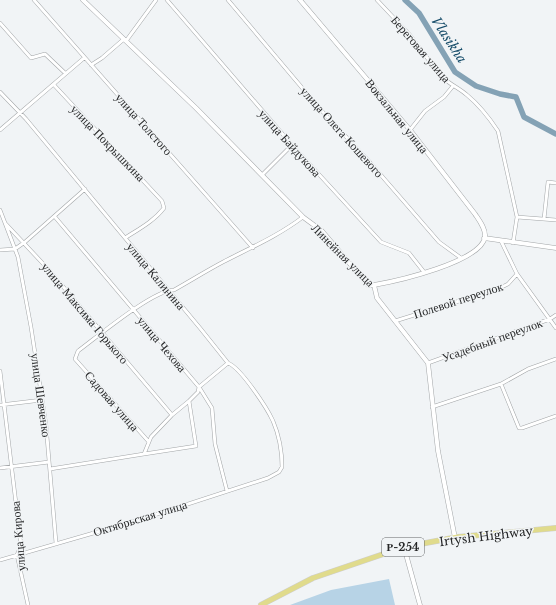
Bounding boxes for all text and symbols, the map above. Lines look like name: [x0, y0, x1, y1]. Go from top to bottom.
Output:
street label: Береговая улица: [388, 13, 455, 86]
water label: Vlasikha: [428, 13, 470, 67]
street label: Вокзальная улица: [362, 76, 432, 157]
street label: улица Олега Кошевого: [297, 84, 387, 180]
street label: улица Толстого: [112, 90, 176, 158]
street label: улица Покрышкина: [68, 102, 149, 185]
street label: улица Байдукова: [256, 106, 325, 180]
street label: Линейная улица: [308, 220, 378, 290]
street label: улица Калинина: [123, 239, 189, 313]
street label: улица Максима Горького: [38, 259, 132, 367]
street label: Полевой переулок: [411, 278, 505, 322]
street label: улица Чехова: [134, 313, 190, 376]
street label: Усадебный переулок: [440, 315, 544, 365]
street label: улица Шевченко: [28, 352, 54, 438]
street label: Садовая улица: [82, 368, 143, 435]
street label: Октябрьская улица: [91, 496, 189, 539]
street label: улица Кирова: [7, 500, 29, 572]
street label: Irtysh Highway: [438, 523, 534, 549]
road number: Р-254: [382, 538, 424, 556]

